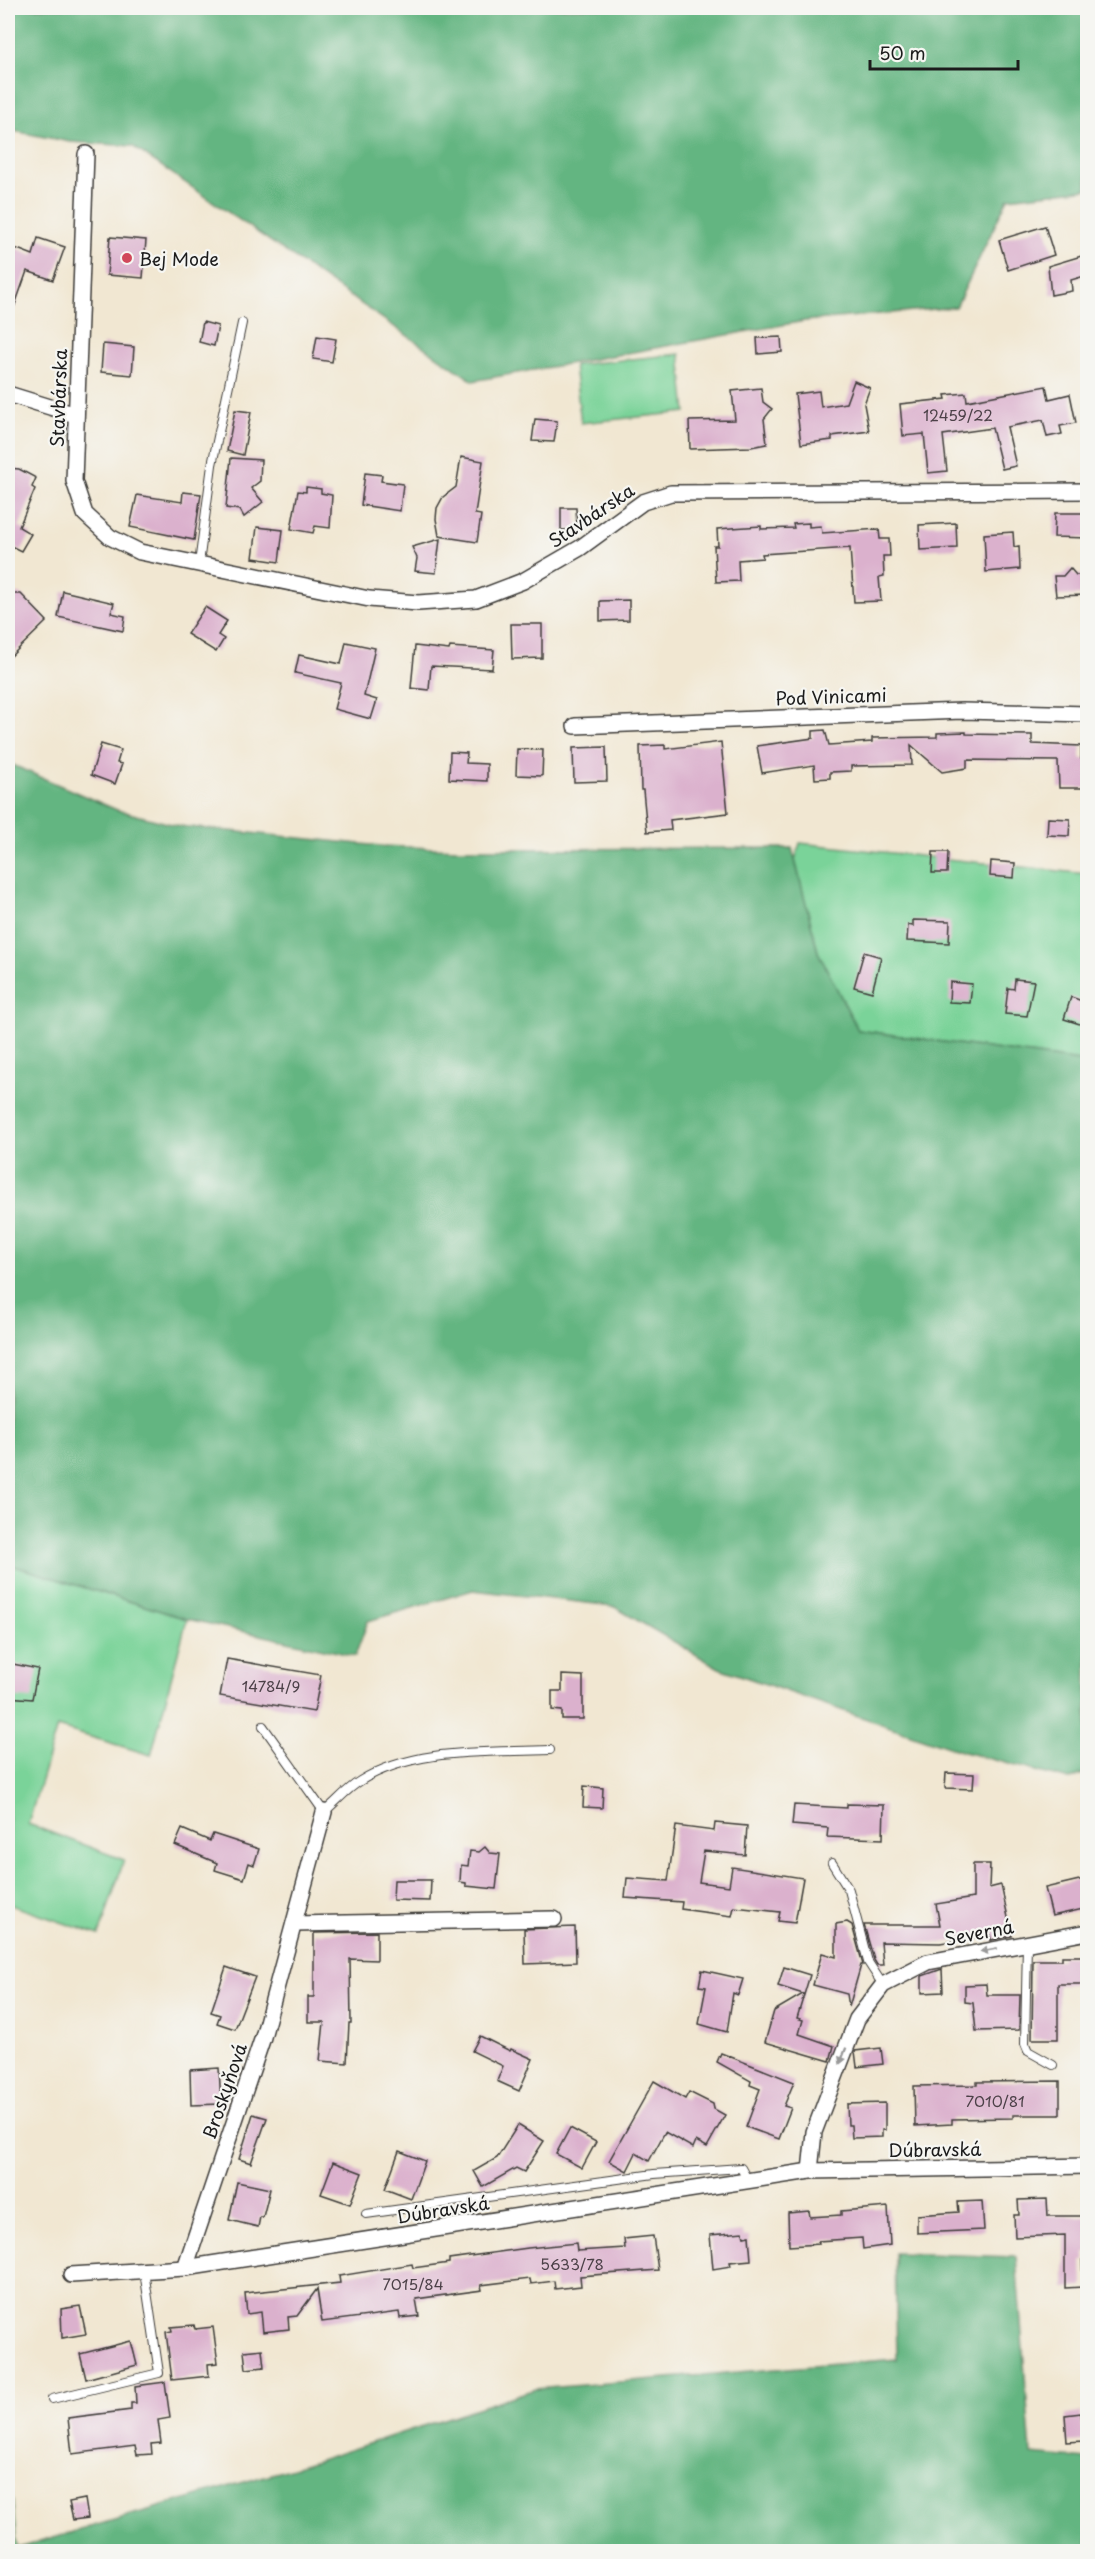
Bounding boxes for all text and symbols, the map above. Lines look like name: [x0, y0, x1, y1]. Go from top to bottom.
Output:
scale bar: [870, 33, 1018, 71]
text: 50 m: [879, 39, 926, 66]
place label: Bej Mode: [139, 245, 219, 272]
marker: Bej Mode: [120, 251, 134, 265]
street label: Stavbárska: [43, 347, 73, 448]
house number: 12459/22: [923, 403, 993, 426]
street label: Stavbárska: [543, 476, 640, 554]
street label: Pod Vinicami: [775, 681, 887, 711]
house number: 14784/9: [242, 1674, 300, 1697]
street label: Severná: [942, 1912, 1016, 1952]
one-way arrow: [979, 1946, 998, 1955]
street label: Broskyňová: [195, 2039, 253, 2143]
one-way arrow: [838, 2048, 848, 2066]
house number: 7010/81: [965, 2089, 1025, 2112]
street label: Dúbravská: [888, 2135, 982, 2163]
street label: Dúbravská: [395, 2188, 492, 2230]
house number: 5633/78: [540, 2252, 604, 2275]
house number: 7015/84: [382, 2272, 444, 2295]

